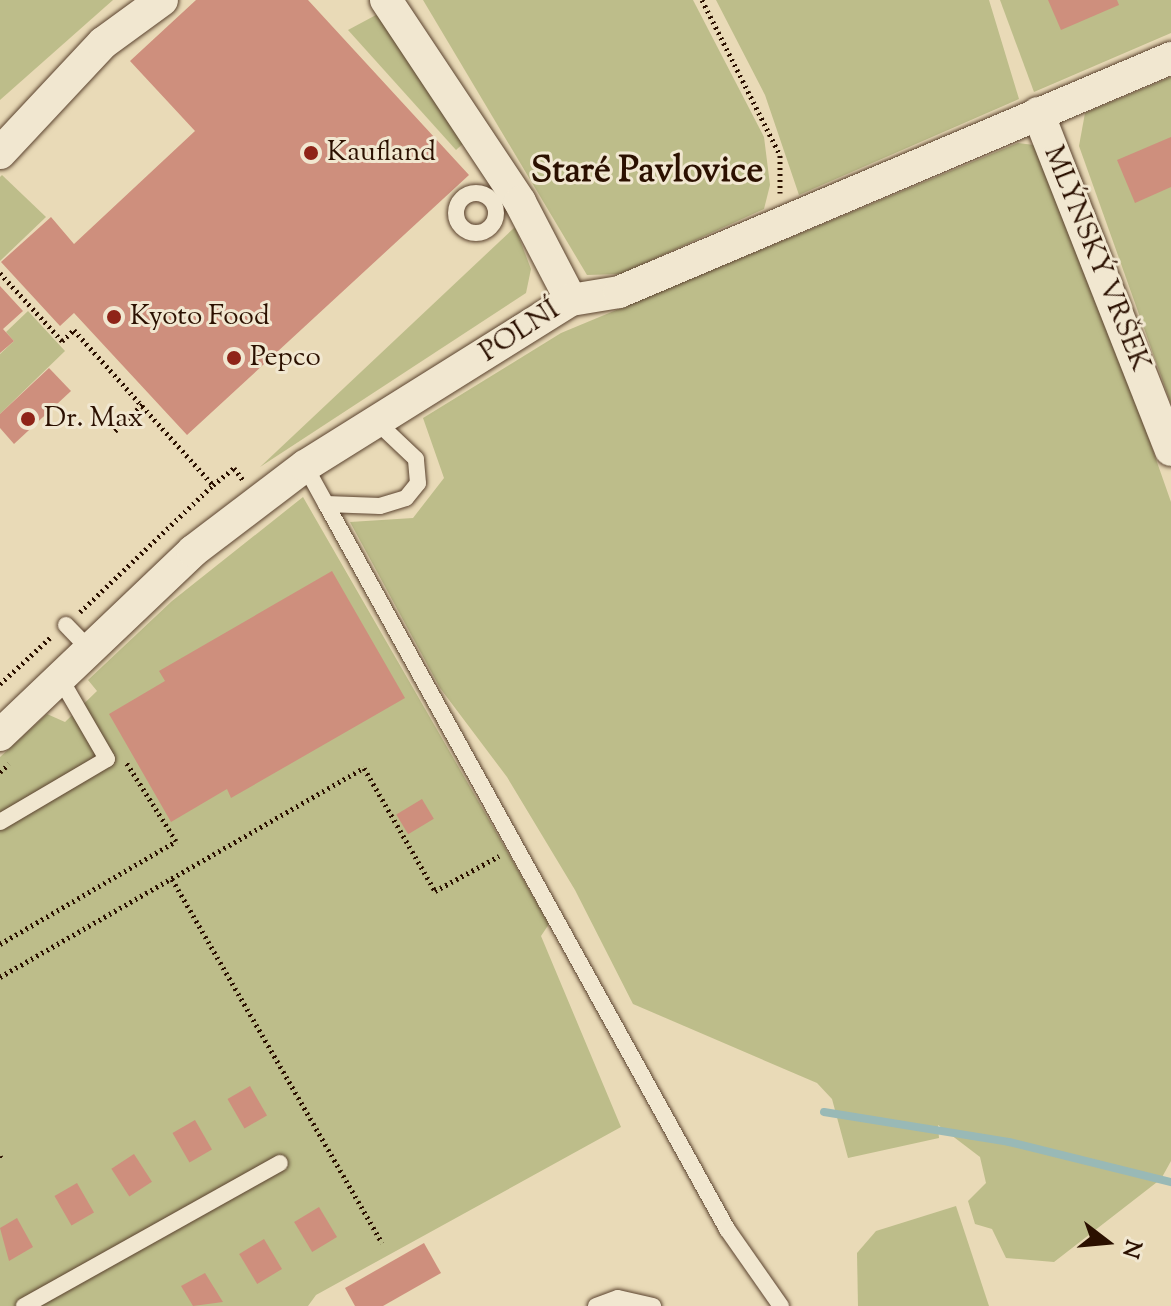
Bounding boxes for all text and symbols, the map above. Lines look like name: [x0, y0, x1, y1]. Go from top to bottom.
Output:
place label: Kaufland: [327, 136, 436, 170]
street label: MLÝNSKÝ VRŠEK: [1035, 141, 1157, 377]
marker: Kaufland: [302, 144, 320, 162]
district label: Staré Pavlovice: [531, 151, 763, 195]
street label: POLNÍ: [474, 294, 566, 370]
place label: Kyoto Food: [130, 300, 270, 334]
marker: Kyoto Food: [105, 308, 123, 326]
place label: Pepco: [250, 341, 321, 375]
marker: Pepco: [225, 349, 243, 367]
place label: Dr. Max: [44, 402, 143, 436]
marker: Dr. Max: [19, 410, 37, 428]
north arrow: [1067, 1202, 1147, 1282]
text: N: [1112, 1236, 1148, 1261]

